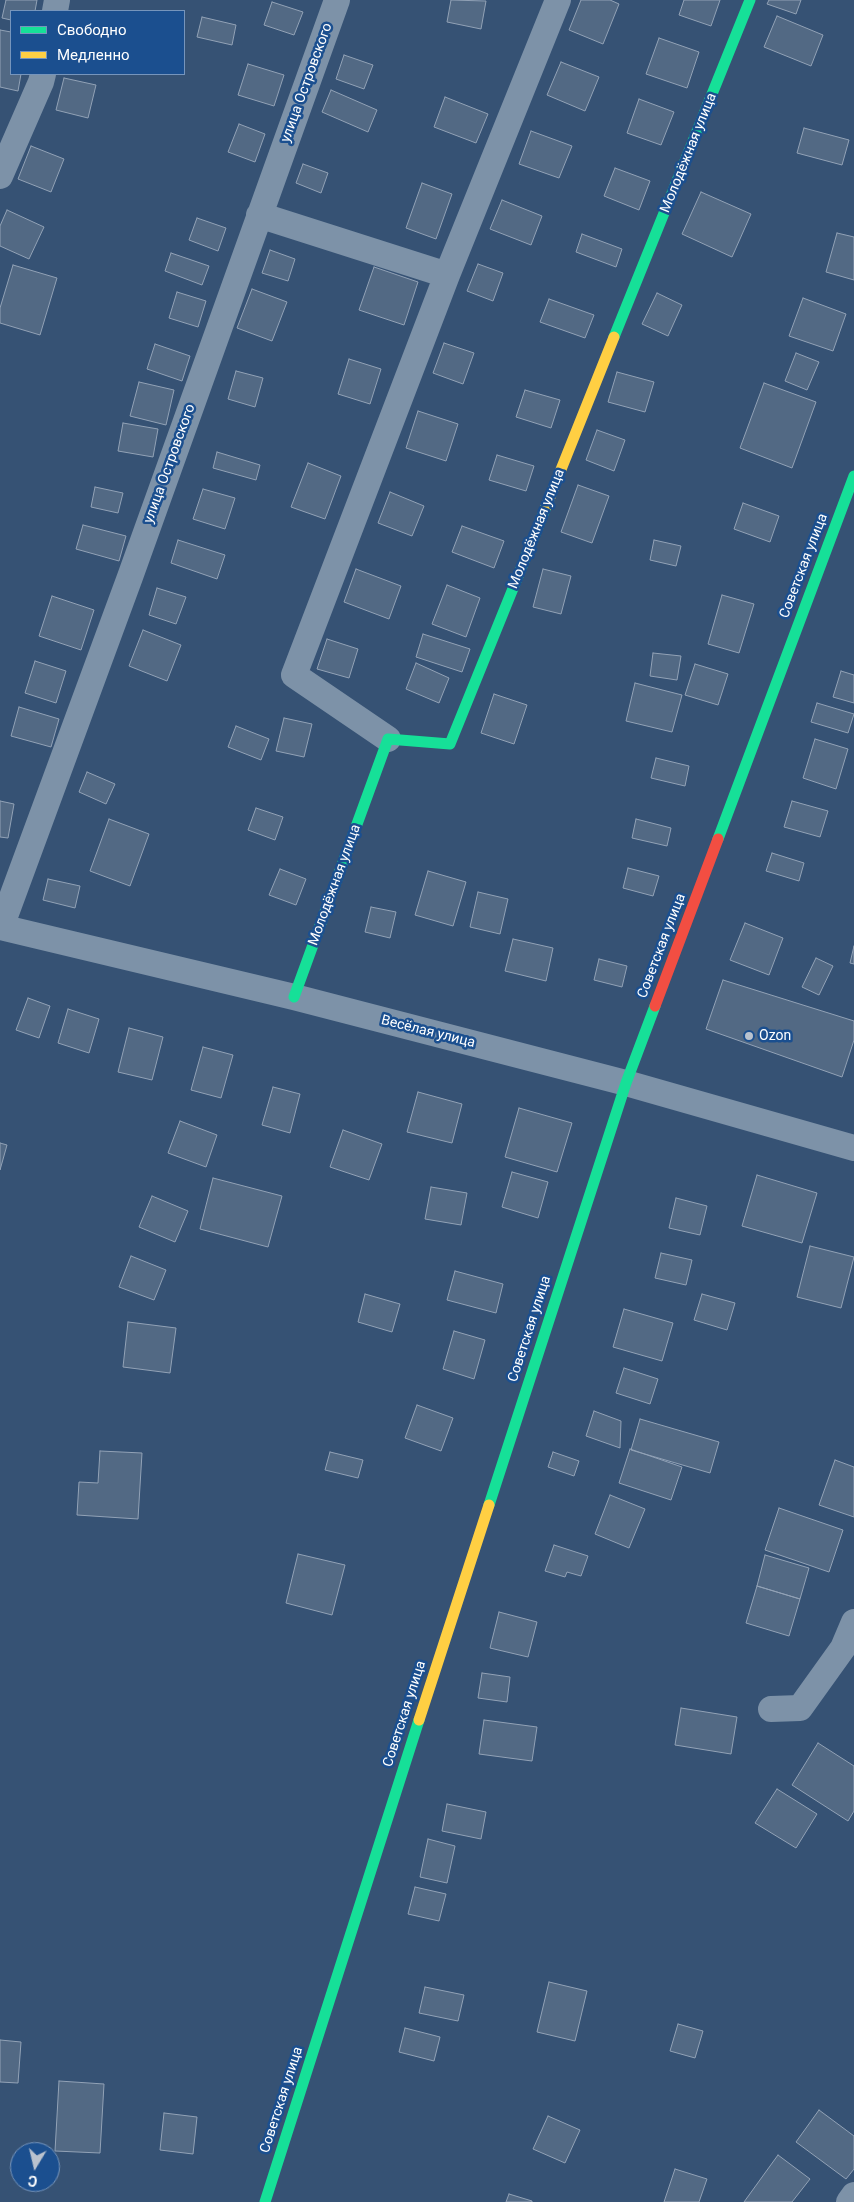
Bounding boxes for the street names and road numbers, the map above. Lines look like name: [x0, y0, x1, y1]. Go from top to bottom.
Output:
street label: улица Островского: [278, 21, 336, 145]
street label: Молодёжная улица: [657, 91, 721, 215]
street label: улица Островского: [141, 402, 199, 526]
street label: Молодёжная улица: [505, 467, 569, 591]
street label: Советская улица: [776, 511, 832, 621]
street label: Молодёжная улица: [305, 822, 365, 948]
street label: Советская улица: [634, 891, 690, 1001]
street label: Весёлая улица: [379, 1012, 477, 1052]
street label: Советская улица: [505, 1274, 555, 1384]
street label: Советская улица: [380, 1659, 430, 1769]
street label: Советская улица: [257, 2045, 307, 2155]

